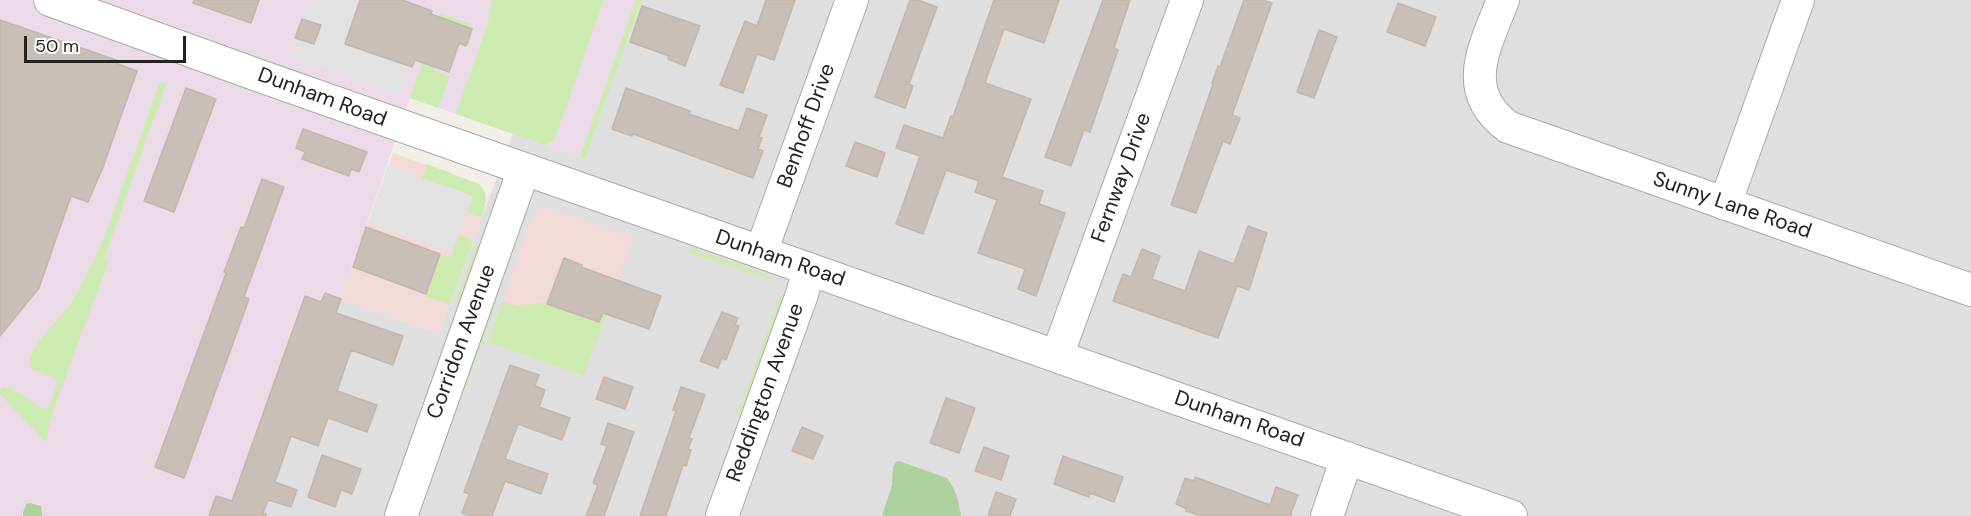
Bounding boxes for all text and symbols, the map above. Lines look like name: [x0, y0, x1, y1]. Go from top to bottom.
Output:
scale bar: [27, 24, 189, 62]
text: 50 m: [35, 34, 79, 58]
street label: Benhoff Drive: [773, 60, 841, 192]
street label: Dunham Road: [254, 63, 390, 133]
street label: Fernway Drive: [1087, 110, 1157, 246]
street label: Sunny Lane Road: [1649, 167, 1815, 245]
street label: Dunham Road: [712, 225, 848, 293]
street label: Corridon Avenue: [422, 261, 502, 423]
street label: Reddington Avenue: [722, 300, 810, 486]
street label: Dunham Road: [1171, 386, 1307, 454]

